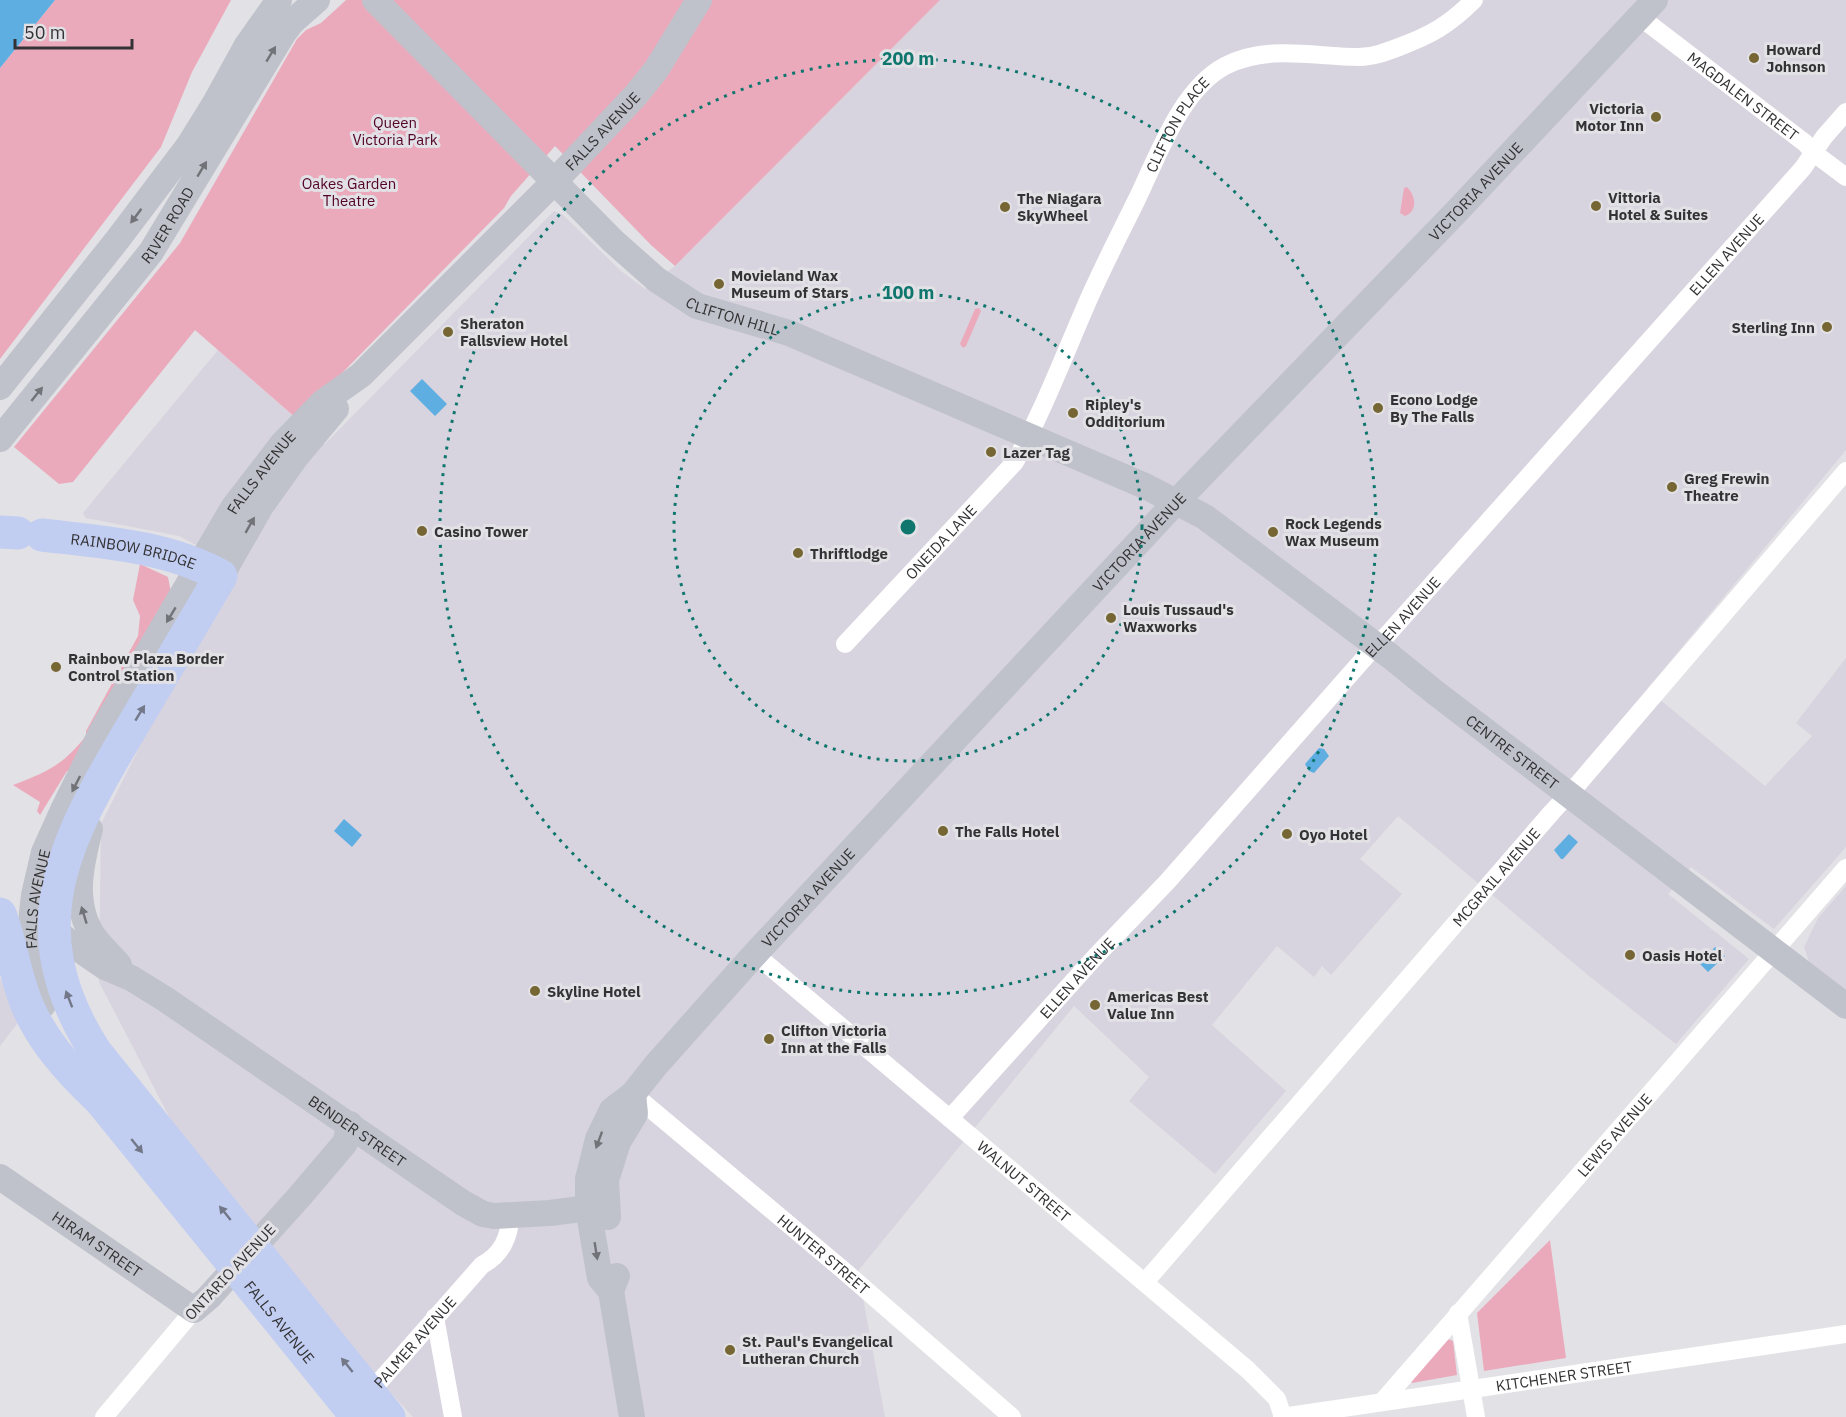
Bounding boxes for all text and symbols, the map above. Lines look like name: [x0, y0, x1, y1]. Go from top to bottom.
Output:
scale bar: [15, 12, 132, 50]
text: 50 m: [24, 21, 66, 44]
place label: Howard Johnson: [1766, 40, 1826, 76]
one-way arrow: [265, 45, 275, 62]
text: 200 m: [882, 47, 934, 70]
street label: MAGDALEN STREET: [1684, 47, 1803, 145]
marker: Howard Johnson: [1747, 51, 1761, 65]
street label: CLIFTON PLACE: [1141, 72, 1213, 175]
street label: FALLS AVENUE: [561, 87, 644, 174]
place label: Victoria Motor Inn: [1575, 99, 1644, 135]
marker: Victoria Motor Inn: [1649, 110, 1663, 124]
park label: Queen Victoria Park: [352, 113, 438, 149]
street label: VICTORIA AVENUE: [1424, 138, 1527, 244]
one-way arrow: [197, 160, 207, 177]
park label: Oakes Garden Theatre: [302, 174, 396, 210]
street label: RIVER ROAD: [136, 183, 198, 267]
place label: Vittoria Hotel & Suites: [1608, 188, 1708, 224]
place label: The Niagara SkyWheel: [1017, 189, 1102, 225]
marker: Vittoria Hotel & Suites: [1589, 199, 1603, 213]
marker: The Niagara SkyWheel: [998, 200, 1012, 214]
one-way arrow: [130, 208, 142, 223]
street label: ELLEN AVENUE: [1685, 209, 1768, 299]
place label: Movieland Wax Museum of Stars: [731, 266, 849, 302]
marker: Movieland Wax Museum of Stars: [712, 277, 726, 291]
text: 100 m: [882, 281, 934, 304]
street label: CLIFTON HILL: [682, 292, 781, 339]
place label: Sheraton Fallsview Hotel: [460, 314, 568, 350]
place label: Sterling Inn: [1732, 318, 1815, 337]
marker: Sterling Inn: [1820, 320, 1834, 334]
marker: Sheraton Fallsview Hotel: [441, 325, 455, 339]
one-way arrow: [30, 386, 43, 402]
place label: Econo Lodge By The Falls: [1390, 390, 1478, 426]
place label: Ripley's Odditorium: [1085, 395, 1165, 431]
marker: Econo Lodge By The Falls: [1371, 401, 1385, 415]
marker: Ripley's Odditorium: [1066, 406, 1080, 420]
street label: FALLS AVENUE: [222, 426, 299, 517]
place label: Lazer Tag: [1003, 443, 1070, 462]
marker: Lazer Tag: [984, 445, 998, 459]
place label: Greg Frewin Theatre: [1684, 469, 1770, 505]
marker: Greg Frewin Theatre: [1665, 480, 1679, 494]
street label: VICTORIA AVENUE: [1088, 488, 1190, 595]
street label: ONEIDA LANE: [901, 500, 980, 583]
place label: Rock Legends Wax Museum: [1285, 514, 1382, 550]
one-way arrow: [245, 516, 255, 533]
centre of rings: [898, 517, 918, 537]
place label: Casino Tower: [434, 522, 528, 541]
marker: Casino Tower: [415, 524, 429, 538]
marker: Rock Legends Wax Museum: [1266, 525, 1280, 539]
street label: RAINBOW BRIDGE: [70, 529, 199, 573]
place label: Thriftlodge: [810, 544, 888, 563]
marker: Thriftlodge: [791, 546, 805, 560]
street label: ELLEN AVENUE: [1360, 572, 1444, 661]
place label: Louis Tussaud's Waxworks: [1123, 600, 1234, 636]
one-way arrow: [165, 607, 176, 623]
marker: Louis Tussaud's Waxworks: [1104, 611, 1118, 625]
place label: Rainbow Plaza Border Control Station: [68, 649, 224, 685]
marker: Rainbow Plaza Border Control Station: [49, 660, 63, 674]
one-way arrow: [134, 705, 145, 721]
street label: CENTRE STREET: [1462, 710, 1563, 793]
one-way arrow: [71, 775, 80, 792]
place label: The Falls Hotel: [955, 822, 1060, 841]
marker: The Falls Hotel: [936, 824, 950, 838]
street label: MCGRAIL AVENUE: [1448, 824, 1544, 930]
place label: Oyo Hotel: [1299, 825, 1368, 844]
marker: Oyo Hotel: [1280, 827, 1294, 841]
street label: VICTORIA AVENUE: [757, 844, 859, 951]
street label: FALLS AVENUE: [20, 847, 54, 950]
one-way arrow: [79, 906, 88, 924]
street label: ELLEN AVENUE: [1035, 933, 1119, 1022]
place label: Oasis Hotel: [1642, 946, 1723, 965]
marker: Oasis Hotel: [1623, 948, 1637, 962]
place label: Skyline Hotel: [547, 982, 641, 1001]
marker: Skyline Hotel: [528, 984, 542, 998]
place label: Americas Best Value Inn: [1107, 987, 1209, 1023]
one-way arrow: [64, 990, 73, 1008]
marker: Americas Best Value Inn: [1088, 998, 1102, 1012]
place label: Clifton Victoria Inn at the Falls: [781, 1021, 887, 1057]
marker: Clifton Victoria Inn at the Falls: [762, 1032, 776, 1046]
street label: LEWIS AVENUE: [1573, 1089, 1656, 1180]
street label: BENDER STREET: [305, 1091, 410, 1171]
one-way arrow: [594, 1131, 604, 1149]
street label: WALNUT STREET: [973, 1136, 1075, 1226]
one-way arrow: [131, 1138, 144, 1154]
one-way arrow: [219, 1205, 231, 1220]
street label: HIRAM STREET: [49, 1206, 146, 1281]
street label: HUNTER STREET: [774, 1210, 874, 1299]
street label: ONTARIO AVENUE: [181, 1220, 279, 1324]
one-way arrow: [591, 1242, 600, 1261]
street label: FALLS AVENUE: [241, 1276, 319, 1367]
street label: PALMER AVENUE: [369, 1292, 460, 1392]
place label: St. Paul's Evangelical Lutheran Church: [742, 1332, 893, 1368]
marker: St. Paul's Evangelical Lutheran Church: [723, 1343, 737, 1357]
street label: KITCHENER STREET: [1494, 1356, 1634, 1395]
one-way arrow: [341, 1357, 353, 1372]

